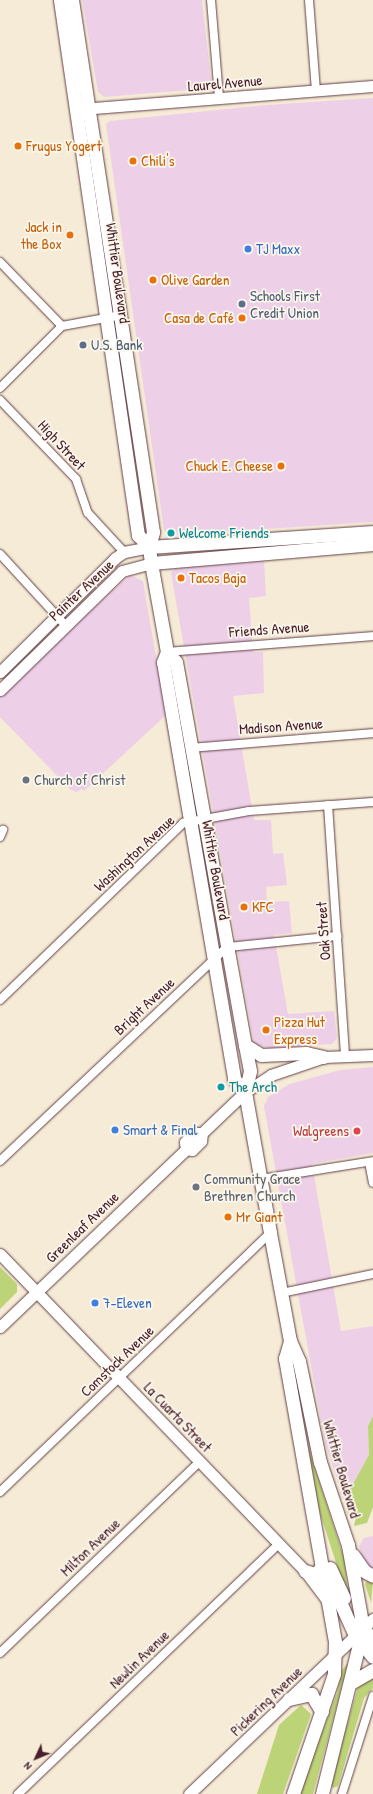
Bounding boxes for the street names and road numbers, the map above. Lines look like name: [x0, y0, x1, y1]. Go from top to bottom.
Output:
street label: Laurel Avenue: [187, 71, 263, 95]
street label: Whittier Boulevard: [102, 222, 134, 324]
street label: High Street: [34, 416, 90, 474]
street label: Painter Avenue: [45, 556, 117, 624]
street label: Friends Avenue: [228, 617, 310, 641]
street label: Madison Avenue: [238, 714, 324, 738]
street label: Washington Avenue: [90, 811, 178, 895]
street label: Whittier Boulevard: [198, 819, 234, 921]
street label: Oak Street: [312, 901, 334, 961]
street label: Bright Avenue: [110, 973, 178, 1039]
street label: Greenleaf Avenue: [42, 1188, 122, 1266]
street label: Comstock Avenue: [77, 1322, 157, 1400]
street label: La Cuarta Street: [140, 1378, 216, 1456]
street label: Whittier Boulevard: [319, 1418, 365, 1520]
street label: Milton Avenue: [57, 1514, 123, 1580]
street label: Newlin Avenue: [105, 1626, 173, 1692]
street label: Pickering Avenue: [226, 1662, 306, 1740]

